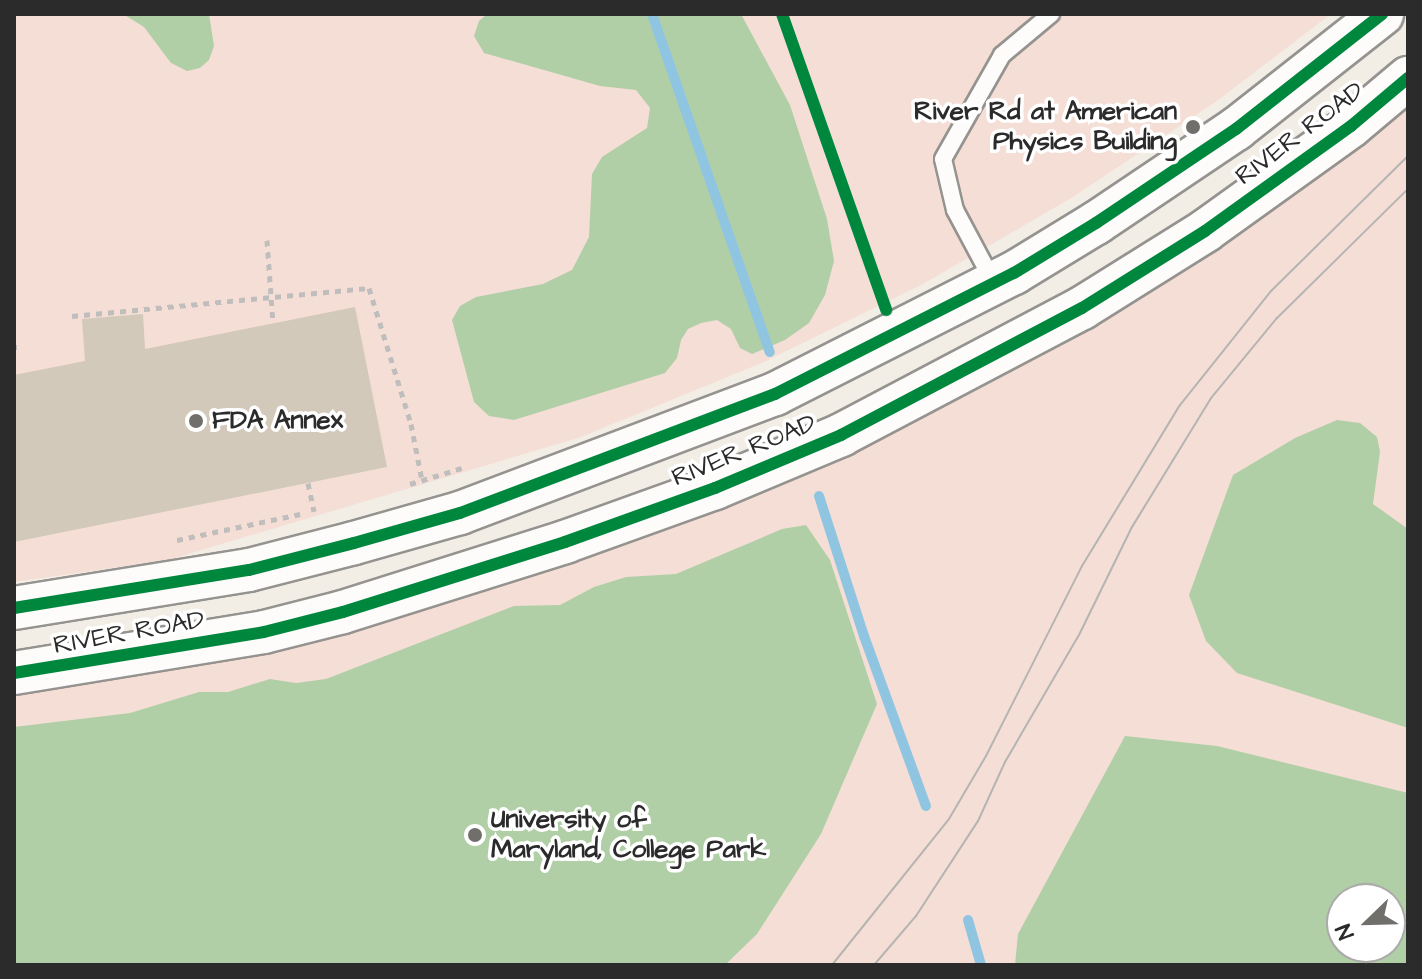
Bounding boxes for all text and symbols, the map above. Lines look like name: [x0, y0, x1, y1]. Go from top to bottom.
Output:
street label: RIVER ROAD: [1230, 76, 1370, 192]
place label: River Rd at American Physics Building: [914, 96, 1177, 158]
marker: River Rd at American Physics Building: [1184, 118, 1202, 136]
place label: FDA Annex: [212, 405, 343, 437]
street label: RIVER ROAD: [667, 408, 821, 494]
marker: FDA Annex: [187, 412, 205, 430]
street label: RIVER ROAD: [51, 604, 207, 662]
place label: University of Maryland, College Park: [491, 804, 766, 866]
marker: University of Maryland, College Park: [466, 826, 484, 844]
north arrow: [1326, 883, 1406, 963]
text: N: [1328, 919, 1362, 944]

